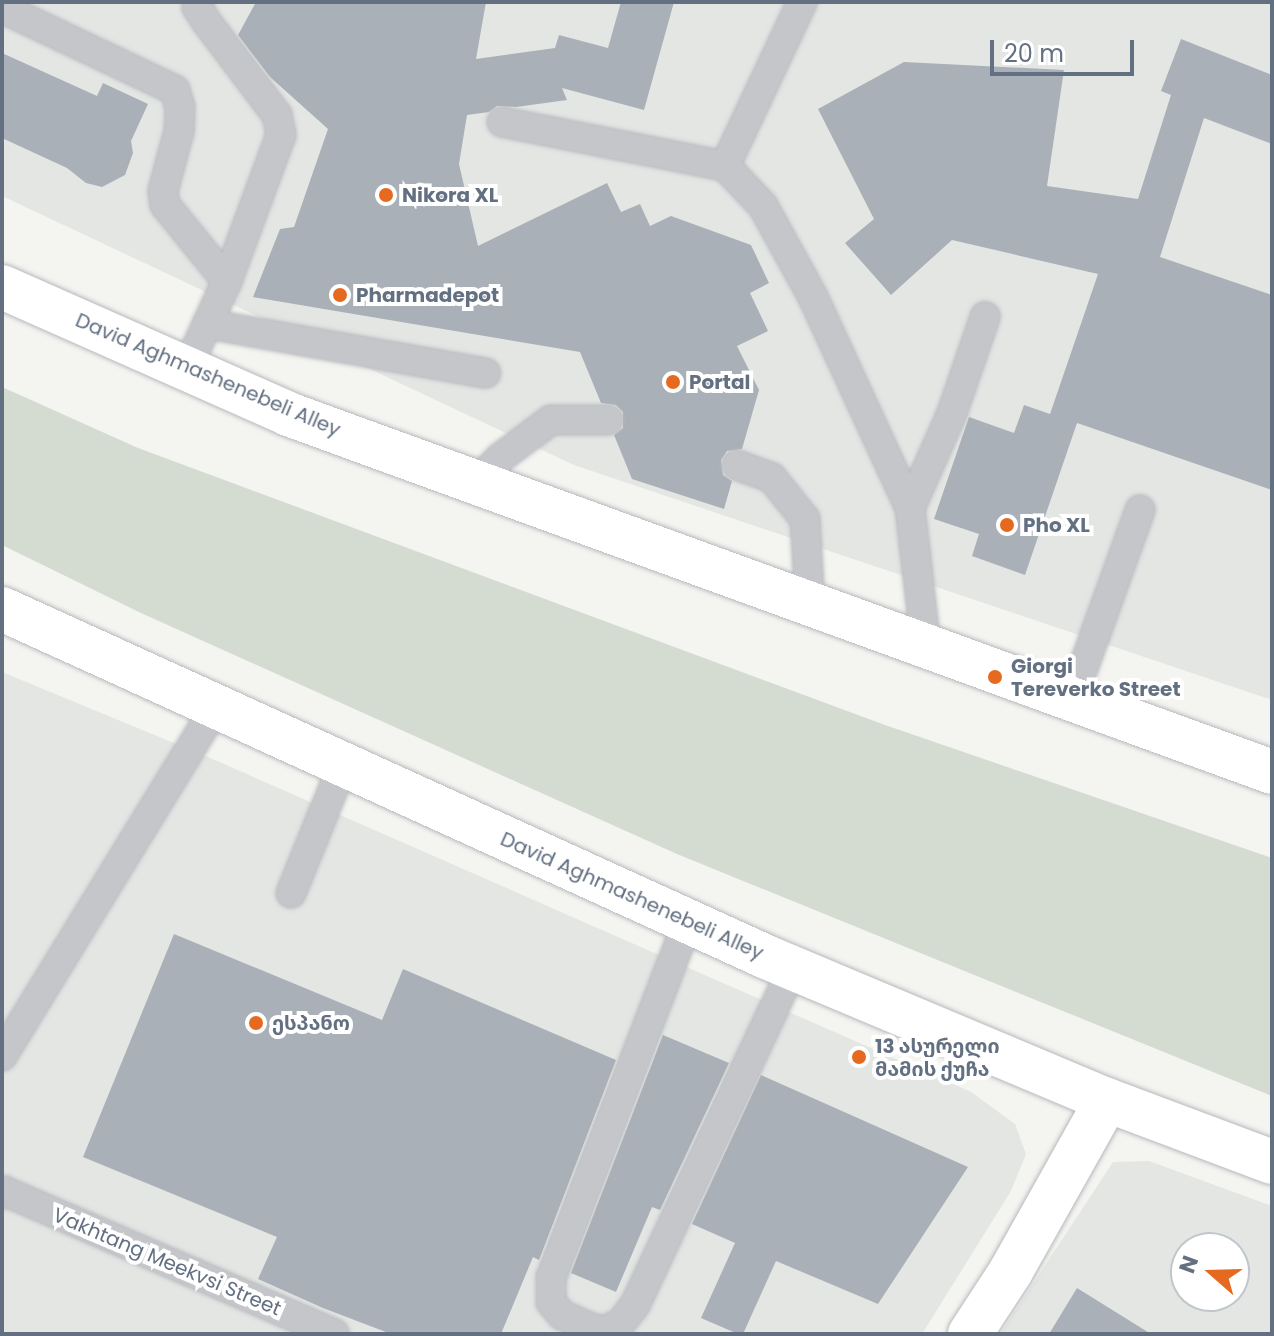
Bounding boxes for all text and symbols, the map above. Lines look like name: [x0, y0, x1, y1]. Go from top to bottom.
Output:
scale bar: [994, 24, 1138, 74]
text: 20 m: [1004, 37, 1064, 70]
place label: Nikora XL: [402, 183, 498, 207]
marker: Nikora XL: [377, 186, 395, 204]
place label: Pharmadepot: [356, 283, 499, 307]
marker: Pharmadepot: [331, 286, 349, 304]
street label: David Aghmashenebeli Alley: [72, 308, 344, 442]
place label: Portal: [689, 370, 750, 394]
marker: Portal: [664, 373, 682, 391]
place label: Pho XL: [1023, 513, 1090, 537]
marker: Pho XL: [998, 516, 1016, 534]
place label: Giorgi Tereverko Street: [1011, 654, 1180, 701]
marker: Giorgi Tereverko Street: [986, 668, 1004, 686]
street label: David Aghmashenebeli Alley: [497, 827, 767, 965]
place label: ესპანო: [272, 1011, 350, 1035]
marker: ესპანო: [247, 1014, 265, 1032]
place label: 13 ასურელი მამის ქუჩა: [875, 1034, 999, 1081]
marker: 13 ასურელი მამის ქუჩა: [850, 1048, 868, 1066]
street label: Vakhtang Meekvsi Street: [49, 1203, 285, 1321]
north arrow: [1170, 1232, 1250, 1312]
text: N: [1171, 1251, 1206, 1277]

